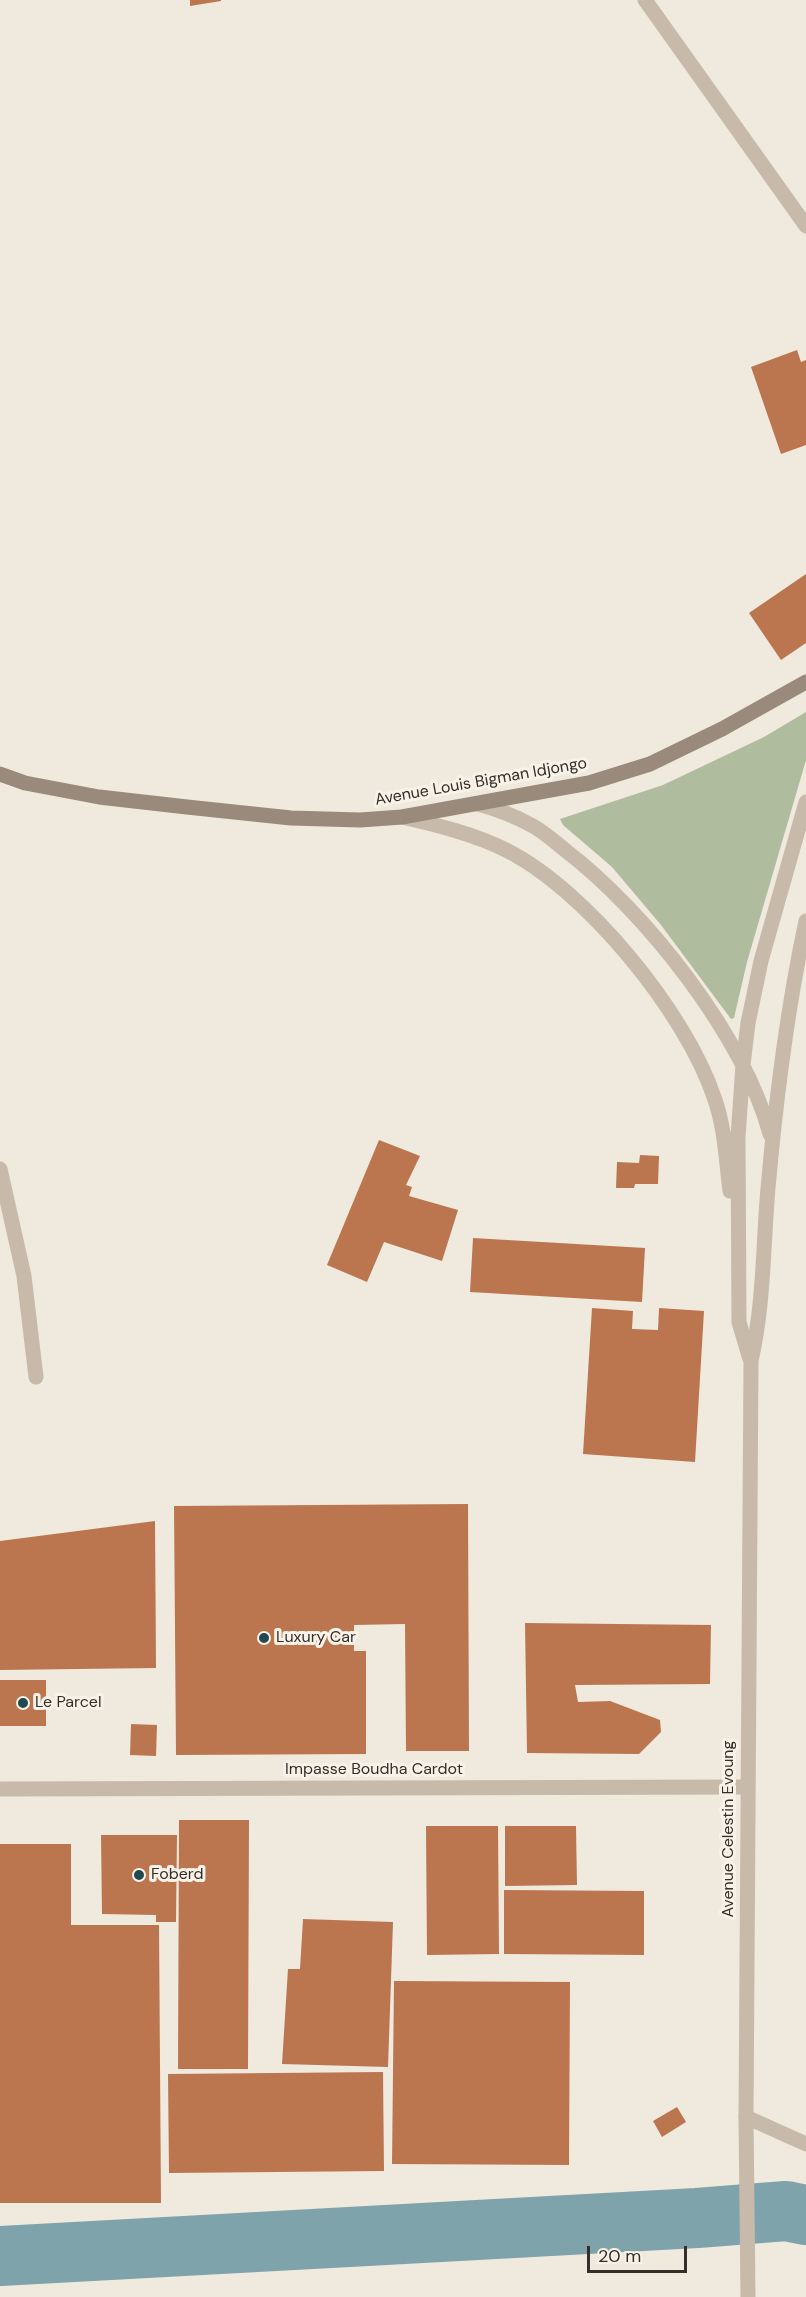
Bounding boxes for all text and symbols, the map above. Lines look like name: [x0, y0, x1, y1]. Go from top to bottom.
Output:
street label: Avenue Louis Bigman Idjongo: [374, 754, 588, 810]
place label: Luxury Car: [276, 1628, 356, 1648]
marker: Luxury Car: [257, 1631, 271, 1645]
place label: Le Parcel: [35, 1693, 101, 1713]
marker: Le Parcel: [16, 1696, 30, 1710]
street label: Avenue Celestin Evoung: [719, 1741, 739, 1917]
street label: Impasse Boudha Cardot: [285, 1760, 463, 1780]
place label: Foberd: [151, 1865, 203, 1885]
marker: Foberd: [132, 1868, 146, 1882]
scale bar: [590, 2234, 690, 2272]
text: 20 m: [598, 2244, 641, 2268]

